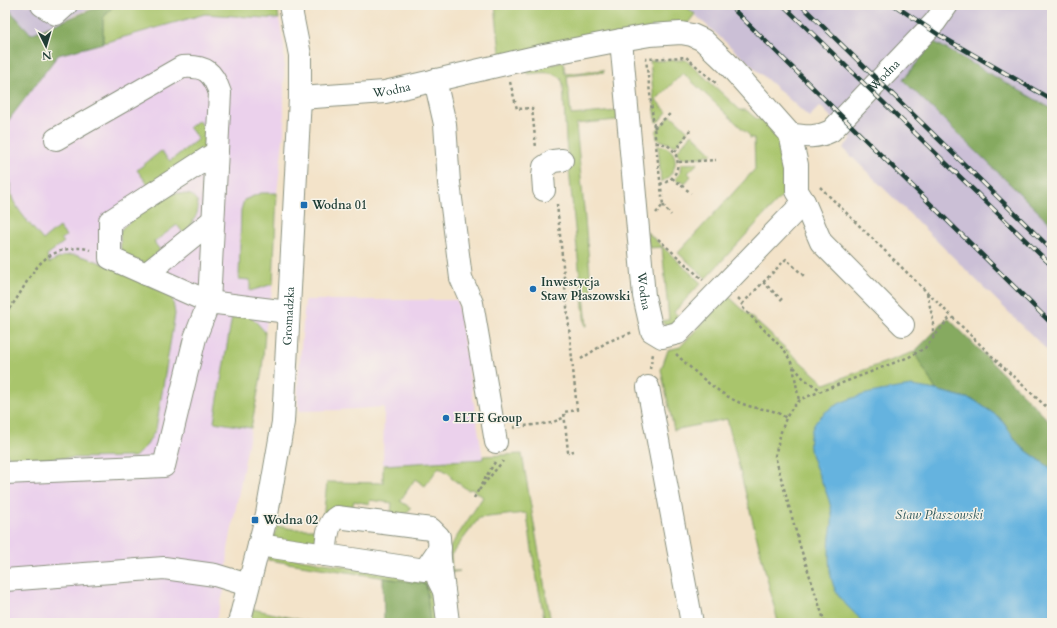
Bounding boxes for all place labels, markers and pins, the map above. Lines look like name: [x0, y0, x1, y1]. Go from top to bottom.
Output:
place label: Wodna 01: [311, 197, 367, 213]
marker: Wodna 01: [299, 200, 309, 210]
place label: Inwestycja Staw Płaszowski: [541, 274, 631, 304]
marker: Inwestycja Staw Płaszowski: [528, 284, 538, 294]
place label: ELTE Group: [454, 410, 523, 426]
marker: ELTE Group: [441, 413, 451, 423]
place label: Wodna 02: [262, 512, 318, 528]
marker: Wodna 02: [250, 515, 260, 525]

